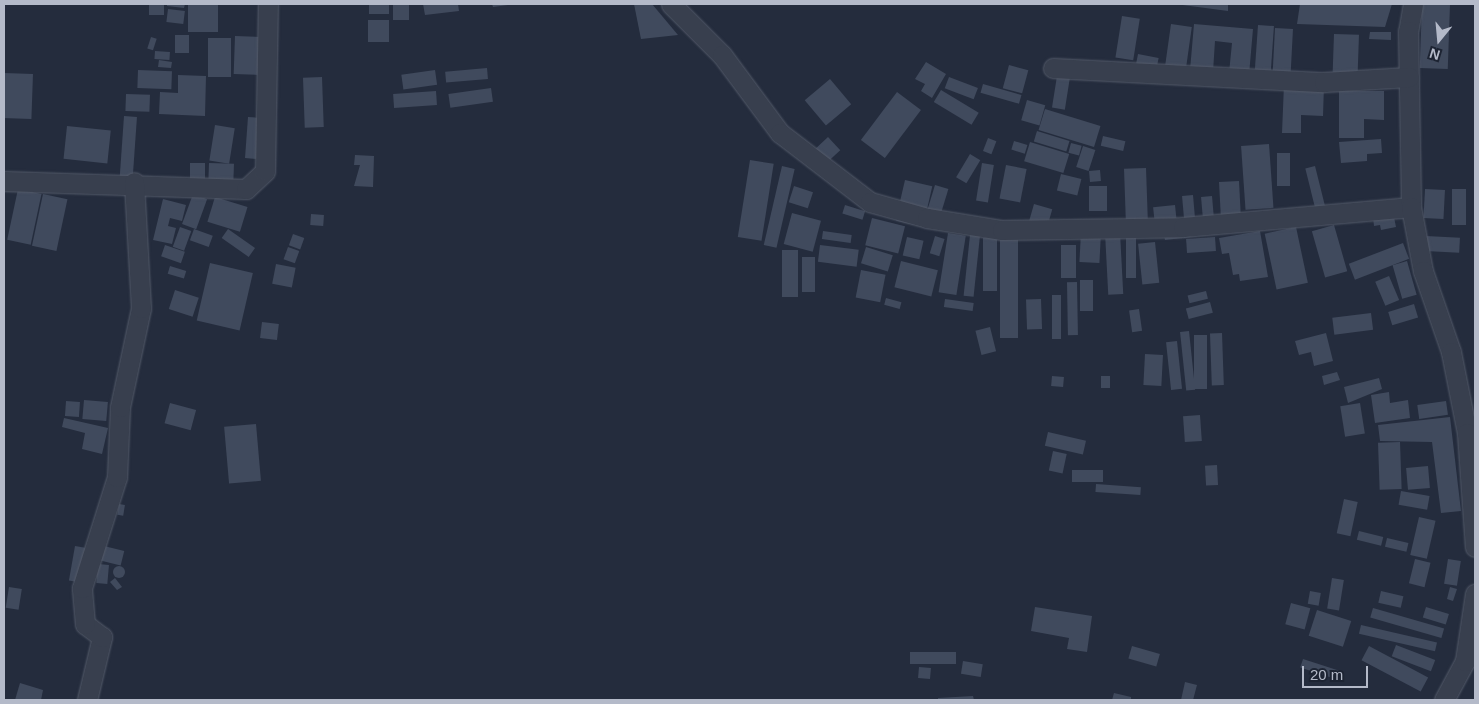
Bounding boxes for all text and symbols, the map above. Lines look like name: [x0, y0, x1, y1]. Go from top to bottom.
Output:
north arrow: [1414, 15, 1464, 65]
text: N: [1427, 45, 1442, 63]
scale bar: [1304, 656, 1370, 688]
text: 20 m: [1310, 666, 1343, 683]

